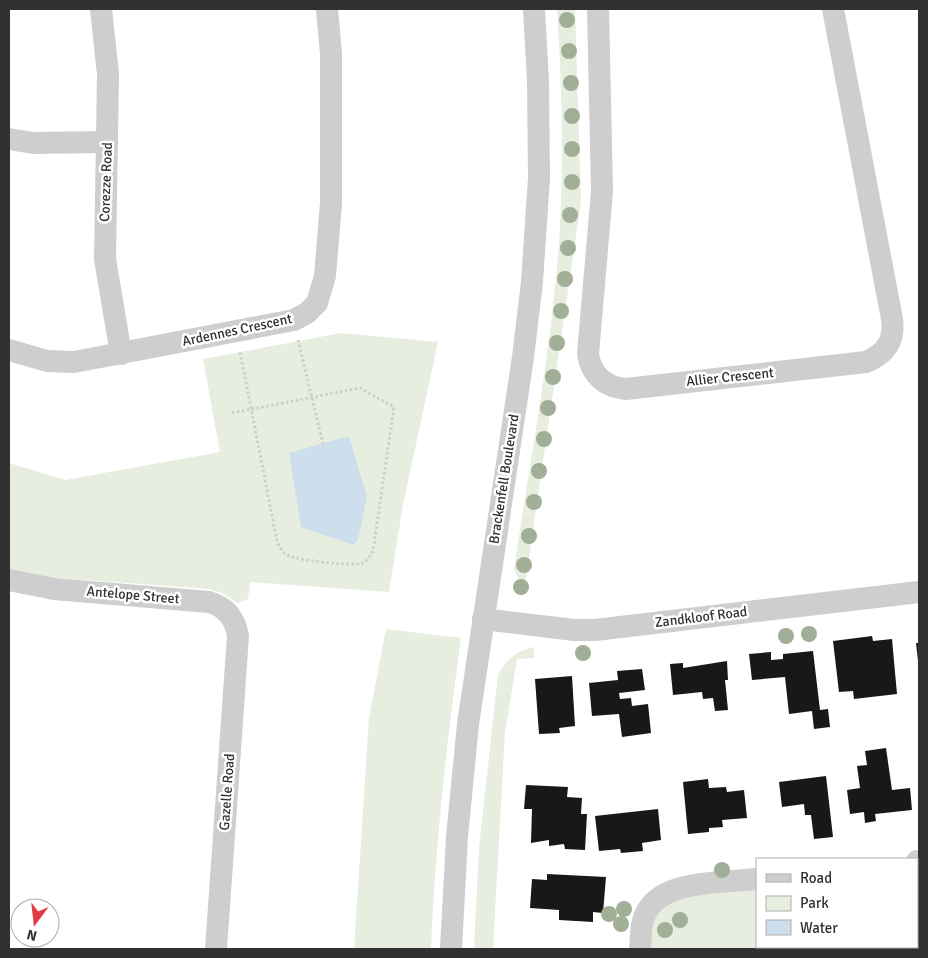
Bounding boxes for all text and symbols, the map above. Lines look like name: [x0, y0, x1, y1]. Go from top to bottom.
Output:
street label: Corezze Road: [96, 142, 116, 222]
street label: Ardennes Crescent: [180, 310, 294, 350]
street label: Allier Crescent: [685, 364, 775, 390]
street label: Brackenfell Boulevard: [485, 413, 523, 545]
street label: Antelope Street: [86, 582, 180, 608]
street label: Zandkloof Road: [654, 603, 748, 631]
street label: Gazelle Road: [216, 753, 238, 831]
legend: [756, 858, 918, 948]
text: Road: [800, 869, 832, 887]
text: Park: [800, 894, 829, 912]
north arrow: [10, 898, 60, 948]
text: Water: [800, 919, 838, 937]
text: N: [25, 926, 39, 945]

